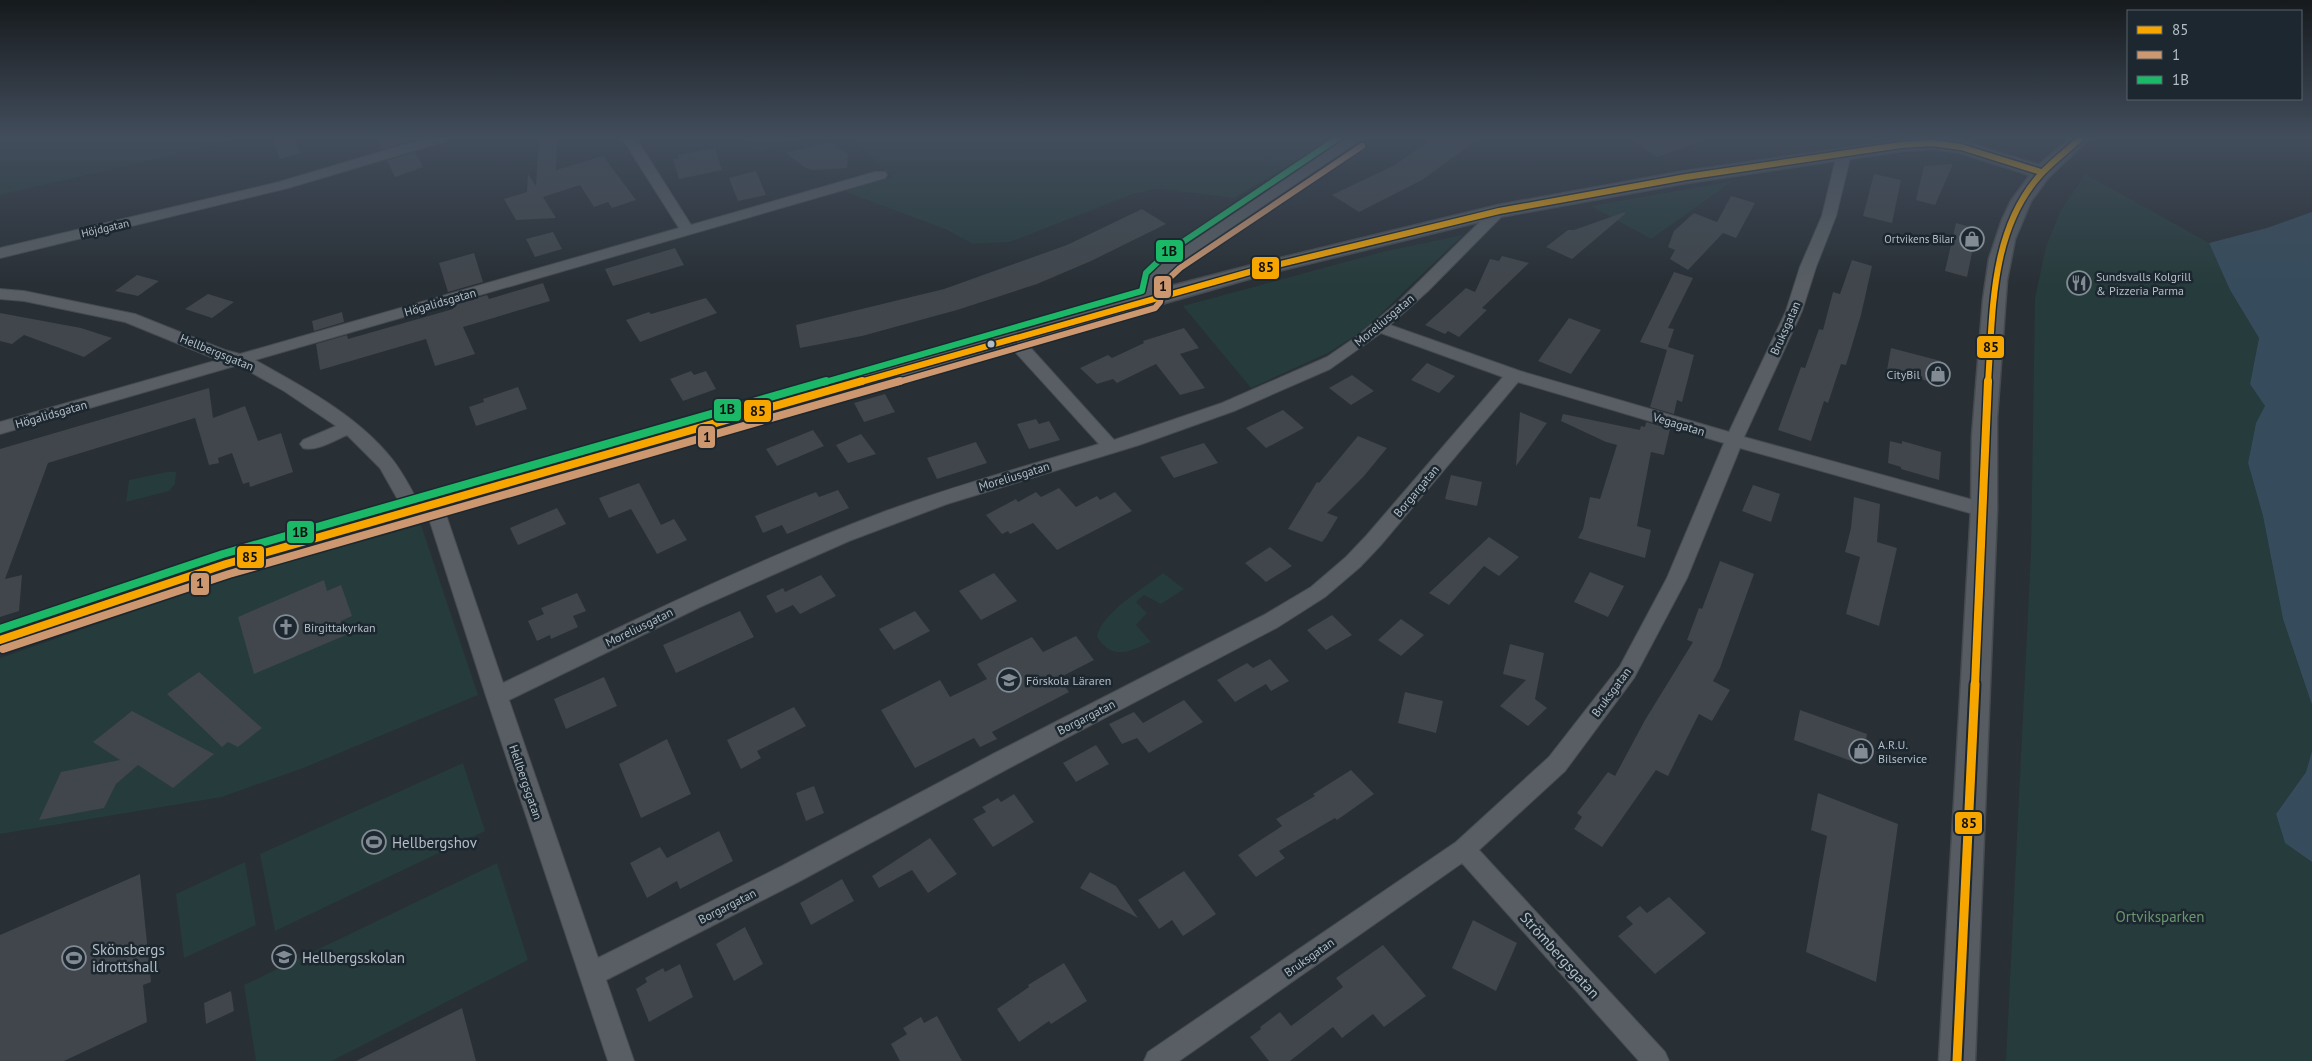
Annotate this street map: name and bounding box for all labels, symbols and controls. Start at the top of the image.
legend [2127,10,2302,100]
text: 85 [2172,20,2188,39]
text: 1 [2172,45,2180,64]
text: 1B [2172,70,2189,89]
street label: Höjdgatan [80,216,130,240]
shop icon: Ortvikens Bilar [1959,226,1985,252]
place label: Ortvikens Bilar [1884,232,1954,246]
line badge: 1B [1155,239,1184,263]
text: 1B [1161,242,1177,260]
line badge: 85 [1251,256,1280,280]
text: 85 [1258,258,1274,276]
place label: Sundsvalls Kolgrill & Pizzeria Parma [2096,269,2192,298]
restaurant icon: Sundsvalls Kolgrill & Pizzeria Parma [2066,270,2092,296]
line badge: 1 [1153,275,1172,299]
text: 1 [1159,277,1167,295]
street label: Högalidsgatan [402,285,478,319]
street label: Moreliusgatan [1351,291,1417,349]
street label: Bruksgatan [1766,299,1804,357]
street label: Hellbergsgatan [178,330,256,374]
line badge: 85 [1976,335,2005,359]
text: 85 [1983,338,1999,356]
unlabelled marker [986,339,996,349]
shop icon: CityBil [1925,361,1951,387]
place label: CityBil [1887,367,1920,382]
street label: Högalidsgatan [13,397,89,431]
line badge: 1B [713,398,742,422]
line badge: 85 [743,399,772,423]
text: 1B [719,400,735,418]
text: 85 [750,402,766,420]
street label: Vegagatan [1650,409,1707,439]
line badge: 1 [697,425,716,449]
text: 1 [703,428,711,446]
street label: Moreliusgatan [977,458,1051,494]
street label: Borgargatan [1390,462,1442,520]
line badge: 1B [286,520,315,544]
text: 1B [292,523,308,541]
line badge: 85 [236,545,265,569]
text: 85 [242,548,258,566]
line badge: 1 [190,572,210,596]
text: 1 [196,574,204,592]
street label: Moreliusgatan [603,604,675,650]
church icon: Birgittakyrkan [273,614,299,640]
place label: Birgittakyrkan [304,620,376,635]
street label: Bruksgatan [1588,664,1634,720]
school or university icon: Förskola Läraren [996,667,1022,693]
place label: Förskola Läraren [1026,673,1111,688]
street label: Borgargatan [1055,696,1117,738]
place label: A.R.U. Bilservice [1878,737,1927,766]
shop icon: A.R.U. Bilservice [1848,738,1874,764]
street label: Hellbergsgatan [506,743,546,821]
line badge: 85 [1954,811,1983,835]
text: 85 [1961,814,1977,832]
sports icon: Hellbergshov [361,829,387,855]
place label: Hellbergshov [392,833,478,852]
street label: Borgargatan [696,885,758,927]
park label: Ortviksparken [2115,907,2205,926]
street label: Strömbergsgatan [1516,908,1604,1002]
street label: Bruksgatan [1281,934,1337,980]
place label: Skönsbergs idrottshall [92,940,165,976]
school or university icon: Hellbergsskolan [271,944,297,970]
sports icon: Skönsbergs idrottshall [61,945,87,971]
place label: Hellbergsskolan [302,948,405,967]

